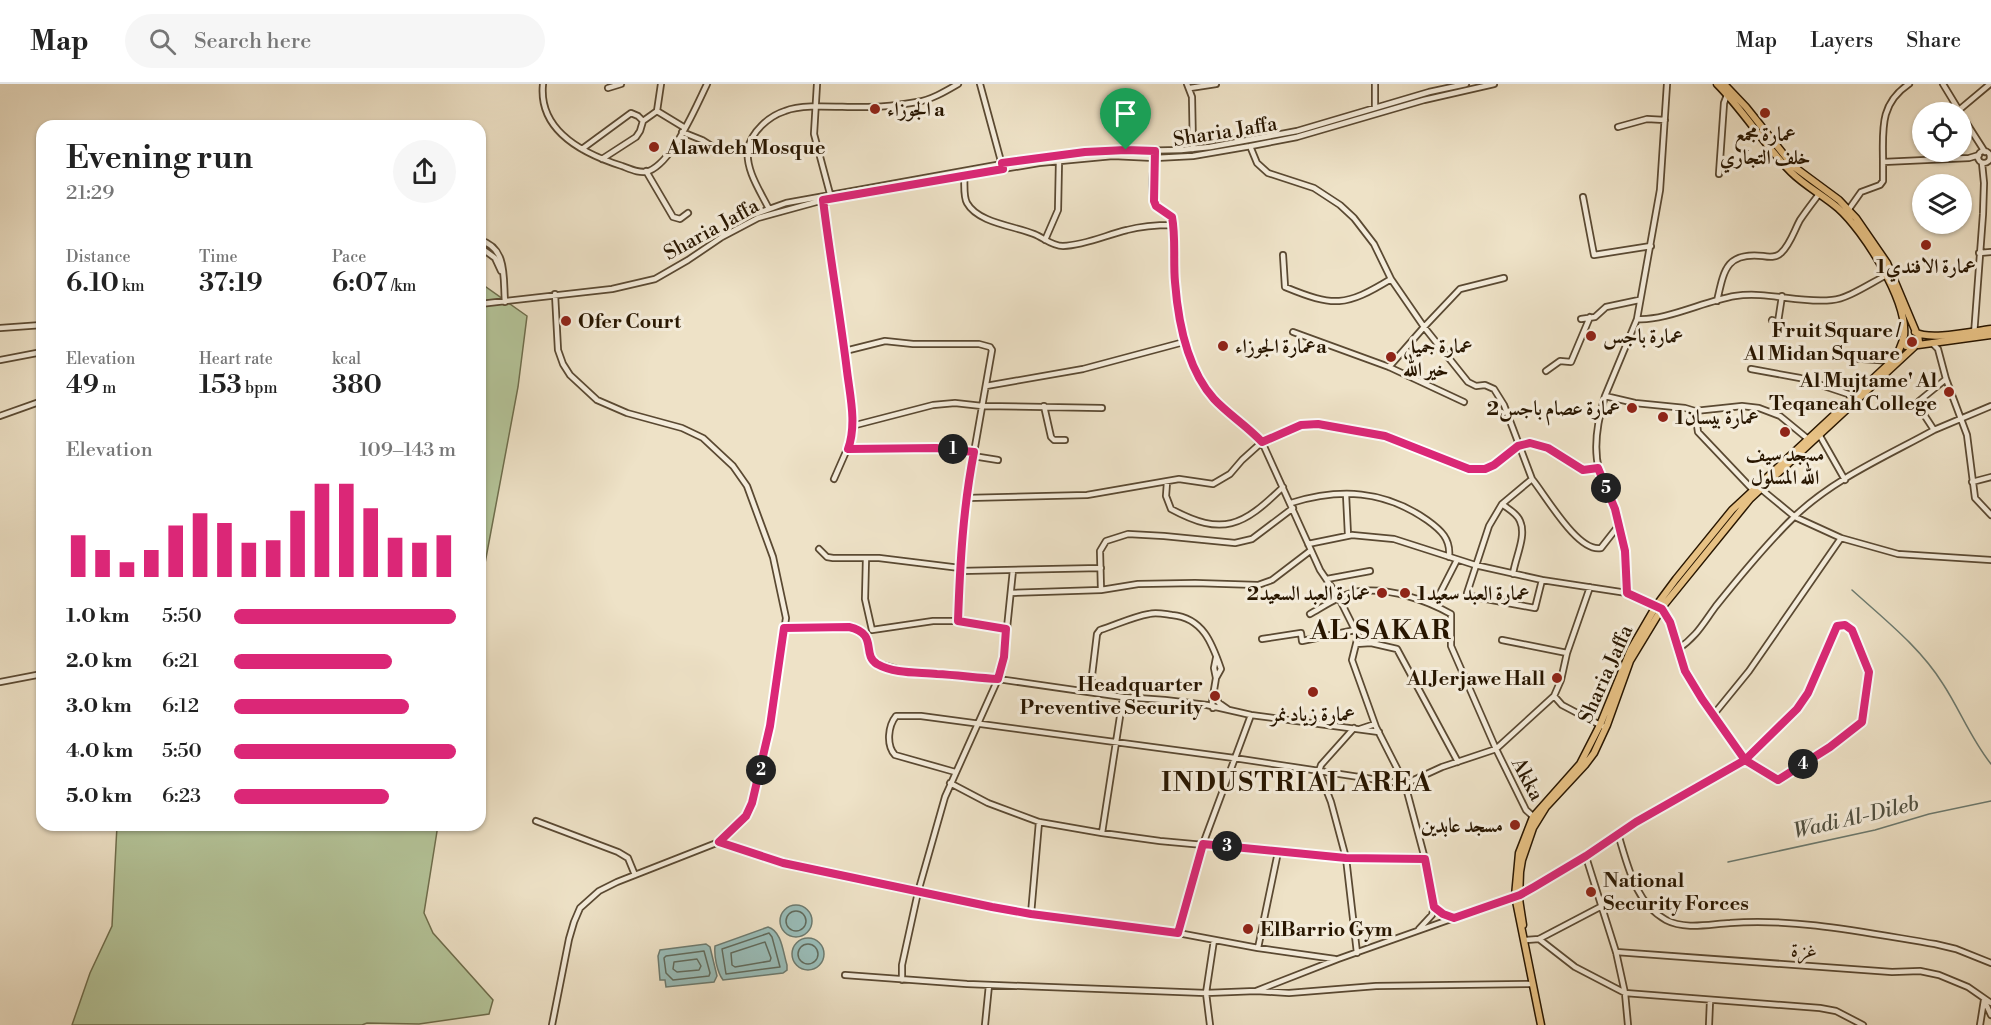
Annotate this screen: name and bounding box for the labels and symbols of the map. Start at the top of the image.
pin [1100,88,1151,150]
place label: الجوزاء a [887,98,945,123]
marker: الجوزاء a [868,102,882,116]
marker: عمارة مجمع خلف التجاري [1758,106,1772,120]
street label: Sharia Jaffa [1171,112,1280,153]
place label: عمارة مجمع خلف التجاري [1720,123,1810,174]
place label: Alawdeh Mosque [665,136,826,161]
marker: Alawdeh Mosque [647,140,661,154]
street label: Sharia Jaffa [660,193,764,267]
marker: عمارة الافندي1 [1919,238,1933,252]
place label: عمارة الافندي1 [1876,255,1976,283]
place label: Ofer Court [578,310,682,335]
marker: Ofer Court [559,314,573,328]
place label: Fruit Square / Al Midan Square [1743,319,1901,367]
place label: عمارة باجس [1603,325,1684,350]
marker: عمارة باجس [1584,329,1598,343]
place label: عمارة الجوزاءa [1235,335,1327,360]
place label: عمارة جميل خير الله [1403,335,1473,383]
marker: Fruit Square / Al Midan Square [1905,335,1919,349]
marker: عمارة الجوزاءa [1216,339,1230,353]
marker: عمارة جميل خير الله [1384,350,1398,364]
place label: Al Mujtame' Al Teqaneah College [1769,369,1937,417]
marker: Al Mujtame' Al Teqaneah College [1942,385,1956,399]
place label: عمارة عصام باجس2 [1486,397,1620,426]
marker: عمارة عصام باجس2 [1625,401,1639,415]
place label: عمارة بيسان1 [1675,406,1759,431]
marker: عمارة بيسان1 [1656,410,1670,424]
marker: مسجد سيف الله المسلول [1778,425,1792,439]
pin: 1 [938,434,968,464]
place label: مسجد سيف الله المسلول [1746,443,1824,491]
pin: 5 [1591,473,1621,503]
place label: عمارة العبد السعيد2 [1247,582,1370,607]
place label: عمارة العبد سعيد1 [1417,582,1530,607]
marker: عمارة العبد السعيد2 [1375,586,1389,600]
marker: عمارة العبد سعيد1 [1398,586,1412,600]
district label: AL SAKAR [1309,615,1452,647]
street label: Sharia Jaffa [1574,621,1640,728]
place label: Al Jerjawe Hall [1406,667,1545,692]
marker: Al Jerjawe Hall [1550,671,1564,685]
place label: Headquarter Preventive Security [1020,673,1204,721]
marker: عمارة زياد نمر [1306,685,1320,699]
marker: Headquarter Preventive Security [1208,689,1222,703]
place label: عمارة زياد نمر [1269,703,1355,728]
pin: 4 [1788,749,1818,779]
street label: Akka [1505,753,1549,806]
pin: 2 [746,755,776,785]
district label: INDUSTRIAL AREA [1161,767,1433,799]
water label: Wadi Al-Dileb [1791,791,1922,845]
place label: مسجد عابدين [1421,814,1503,839]
marker: مسجد عابدين [1508,818,1522,832]
pin: 3 [1212,831,1242,861]
place label: National Security Forces [1603,869,1749,917]
marker: National Security Forces [1584,885,1598,899]
place label: ElBarrio Gym [1260,918,1393,943]
marker: ElBarrio Gym [1241,922,1255,936]
street label: غزة [1790,938,1818,965]

